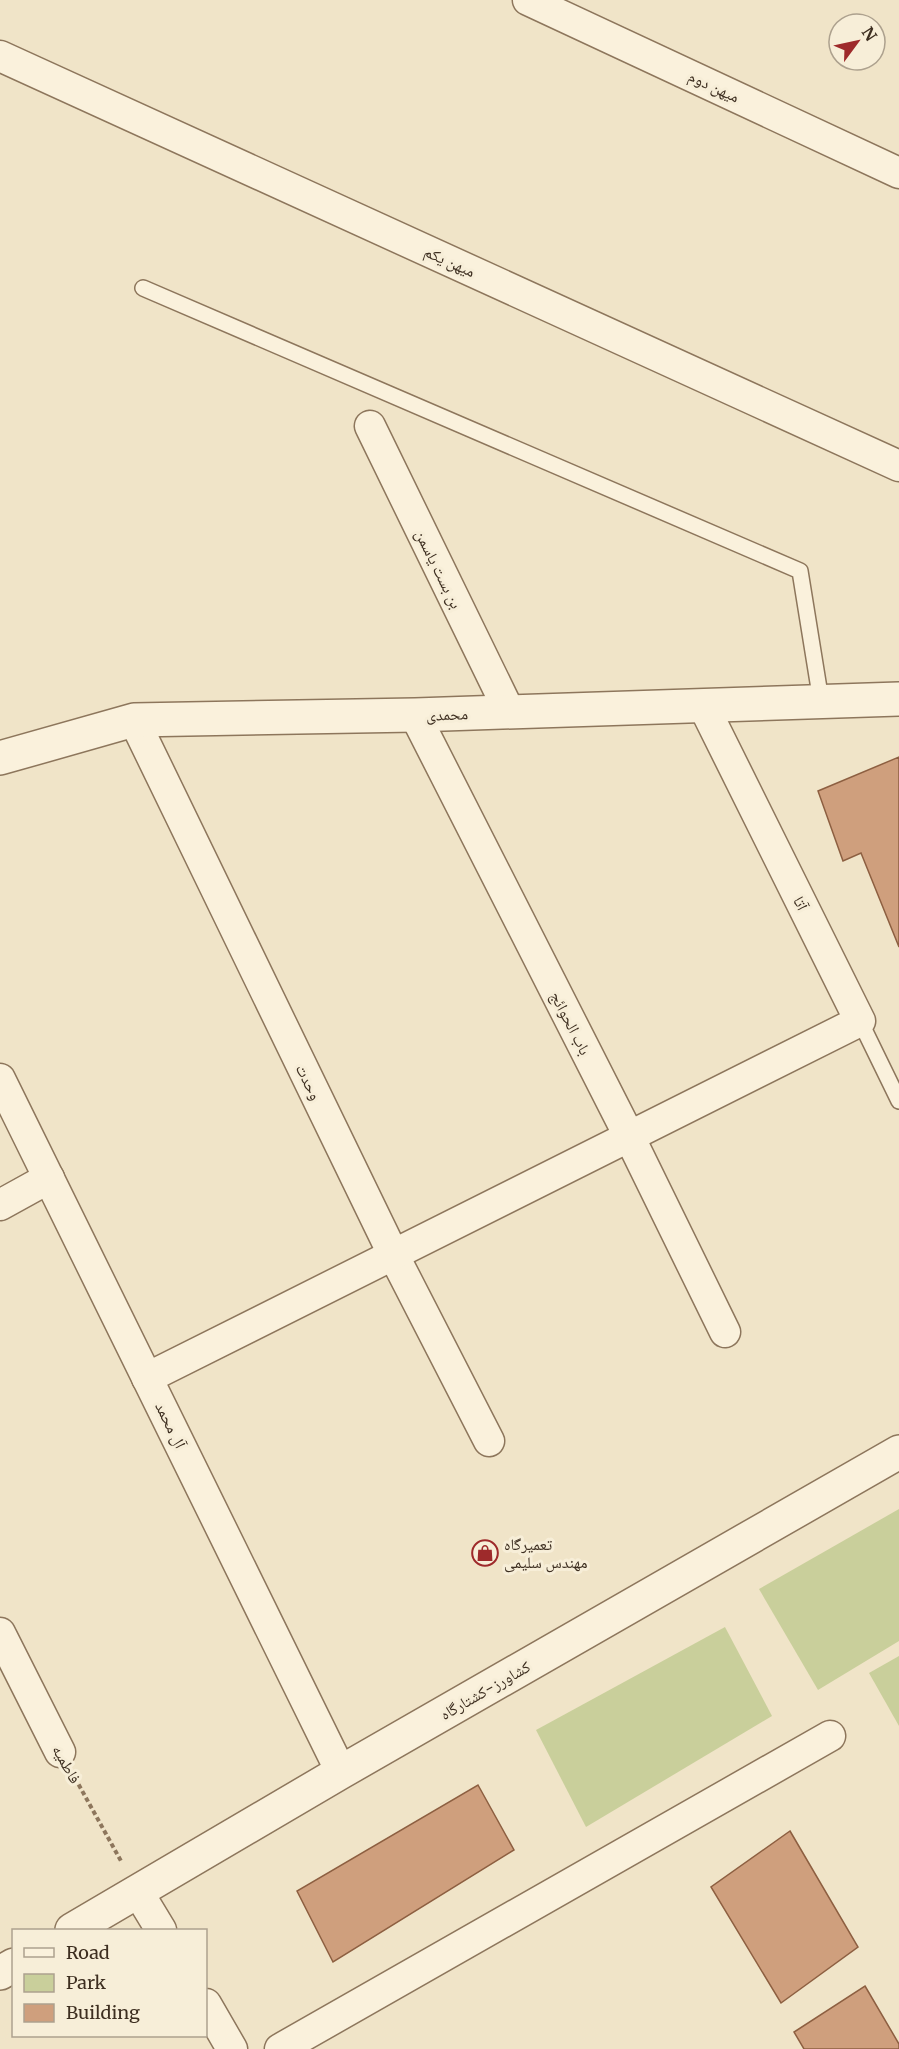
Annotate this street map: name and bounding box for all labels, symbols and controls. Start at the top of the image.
north arrow [827,12,887,72]
text: N [858,23,882,45]
street label: میهن دوم [685,65,743,107]
street label: میهن یکم [421,241,479,282]
street label: بن بست یاسمن [410,526,467,612]
street label: محمدی [426,703,468,726]
street label: آتا [789,893,813,914]
street label: باب الحوائج [546,988,596,1059]
street label: وحدت [292,1061,326,1103]
street label: آل محمد [150,1398,191,1453]
place label: تعمیرگاه مهندس سلیمی [504,1534,587,1573]
shop icon: تعمیرگاه مهندس سلیمی [470,1538,500,1568]
street label: کشاورز-کشتارگاه [436,1656,534,1724]
street label: فاطمیه [48,1741,86,1787]
legend [12,1929,207,2037]
text: Road [66,1941,110,1964]
text: Park [66,1971,107,1994]
text: Building [66,2001,140,2024]

